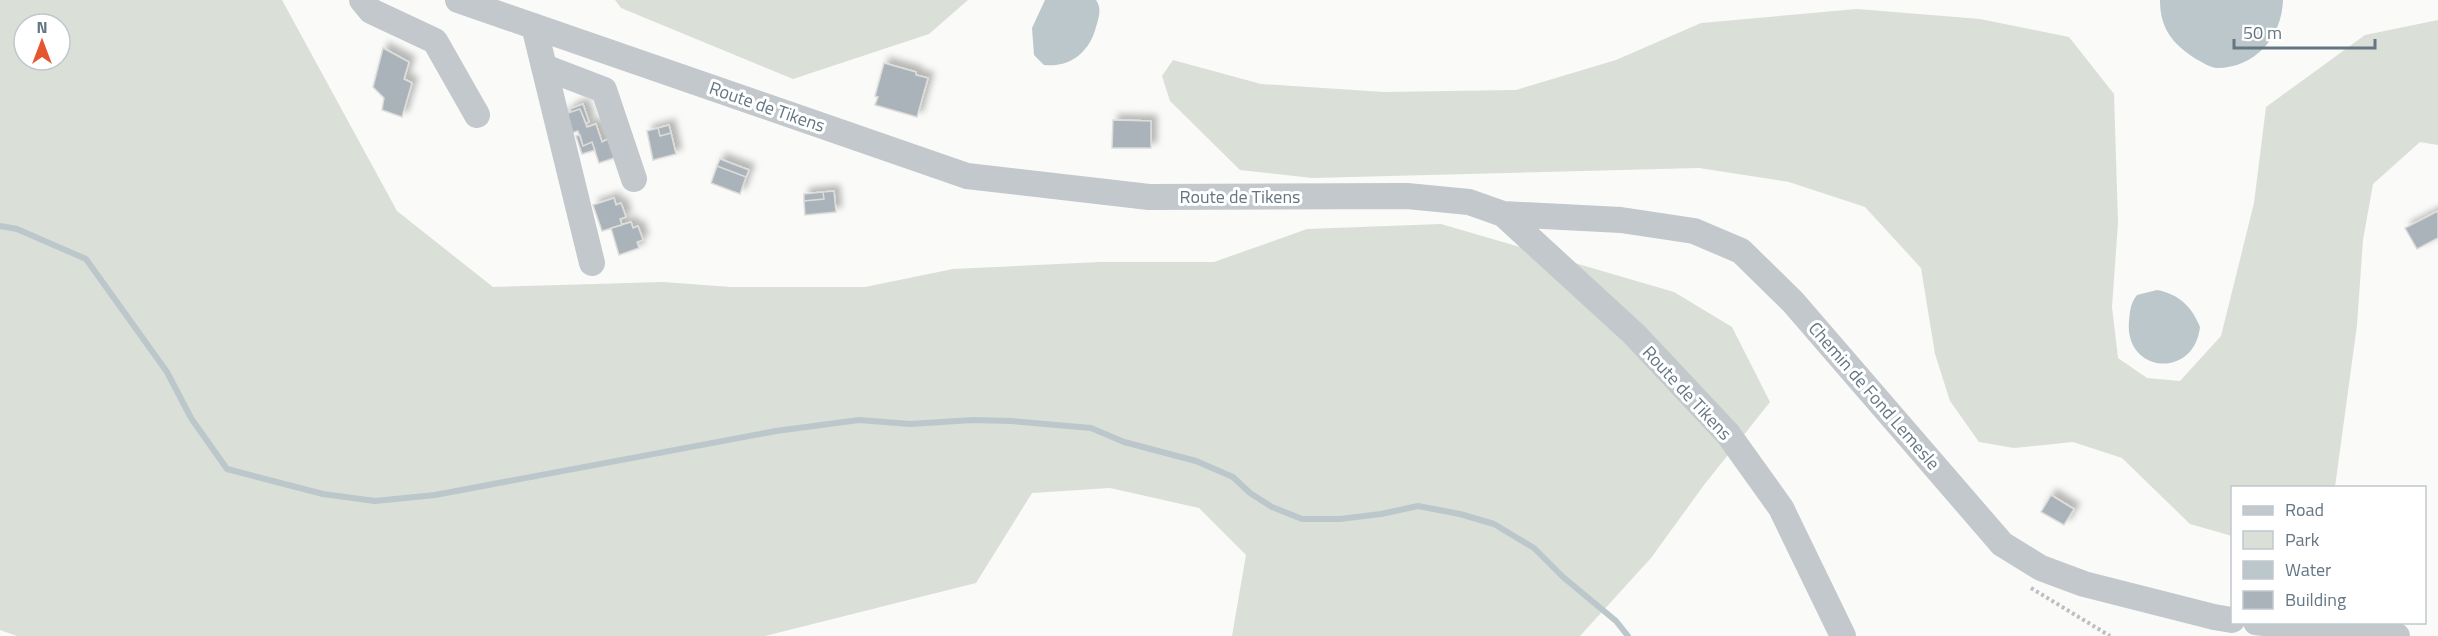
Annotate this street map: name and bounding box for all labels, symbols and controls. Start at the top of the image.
north arrow [12,12,72,72]
scale bar [2234,12,2375,50]
text: N [36,15,48,39]
text: 50 m [2243,19,2282,46]
street label: Route de Tikens [706,74,829,139]
street label: Route de Tikens [1180,183,1300,210]
street label: Chemin de Fond Lemesle [1802,316,1947,476]
street label: Route de Tikens [1636,339,1738,446]
legend [2231,486,2426,624]
text: Road [2285,496,2324,523]
text: Park [2285,526,2320,553]
text: Water [2285,556,2331,583]
text: Building [2285,586,2346,613]

